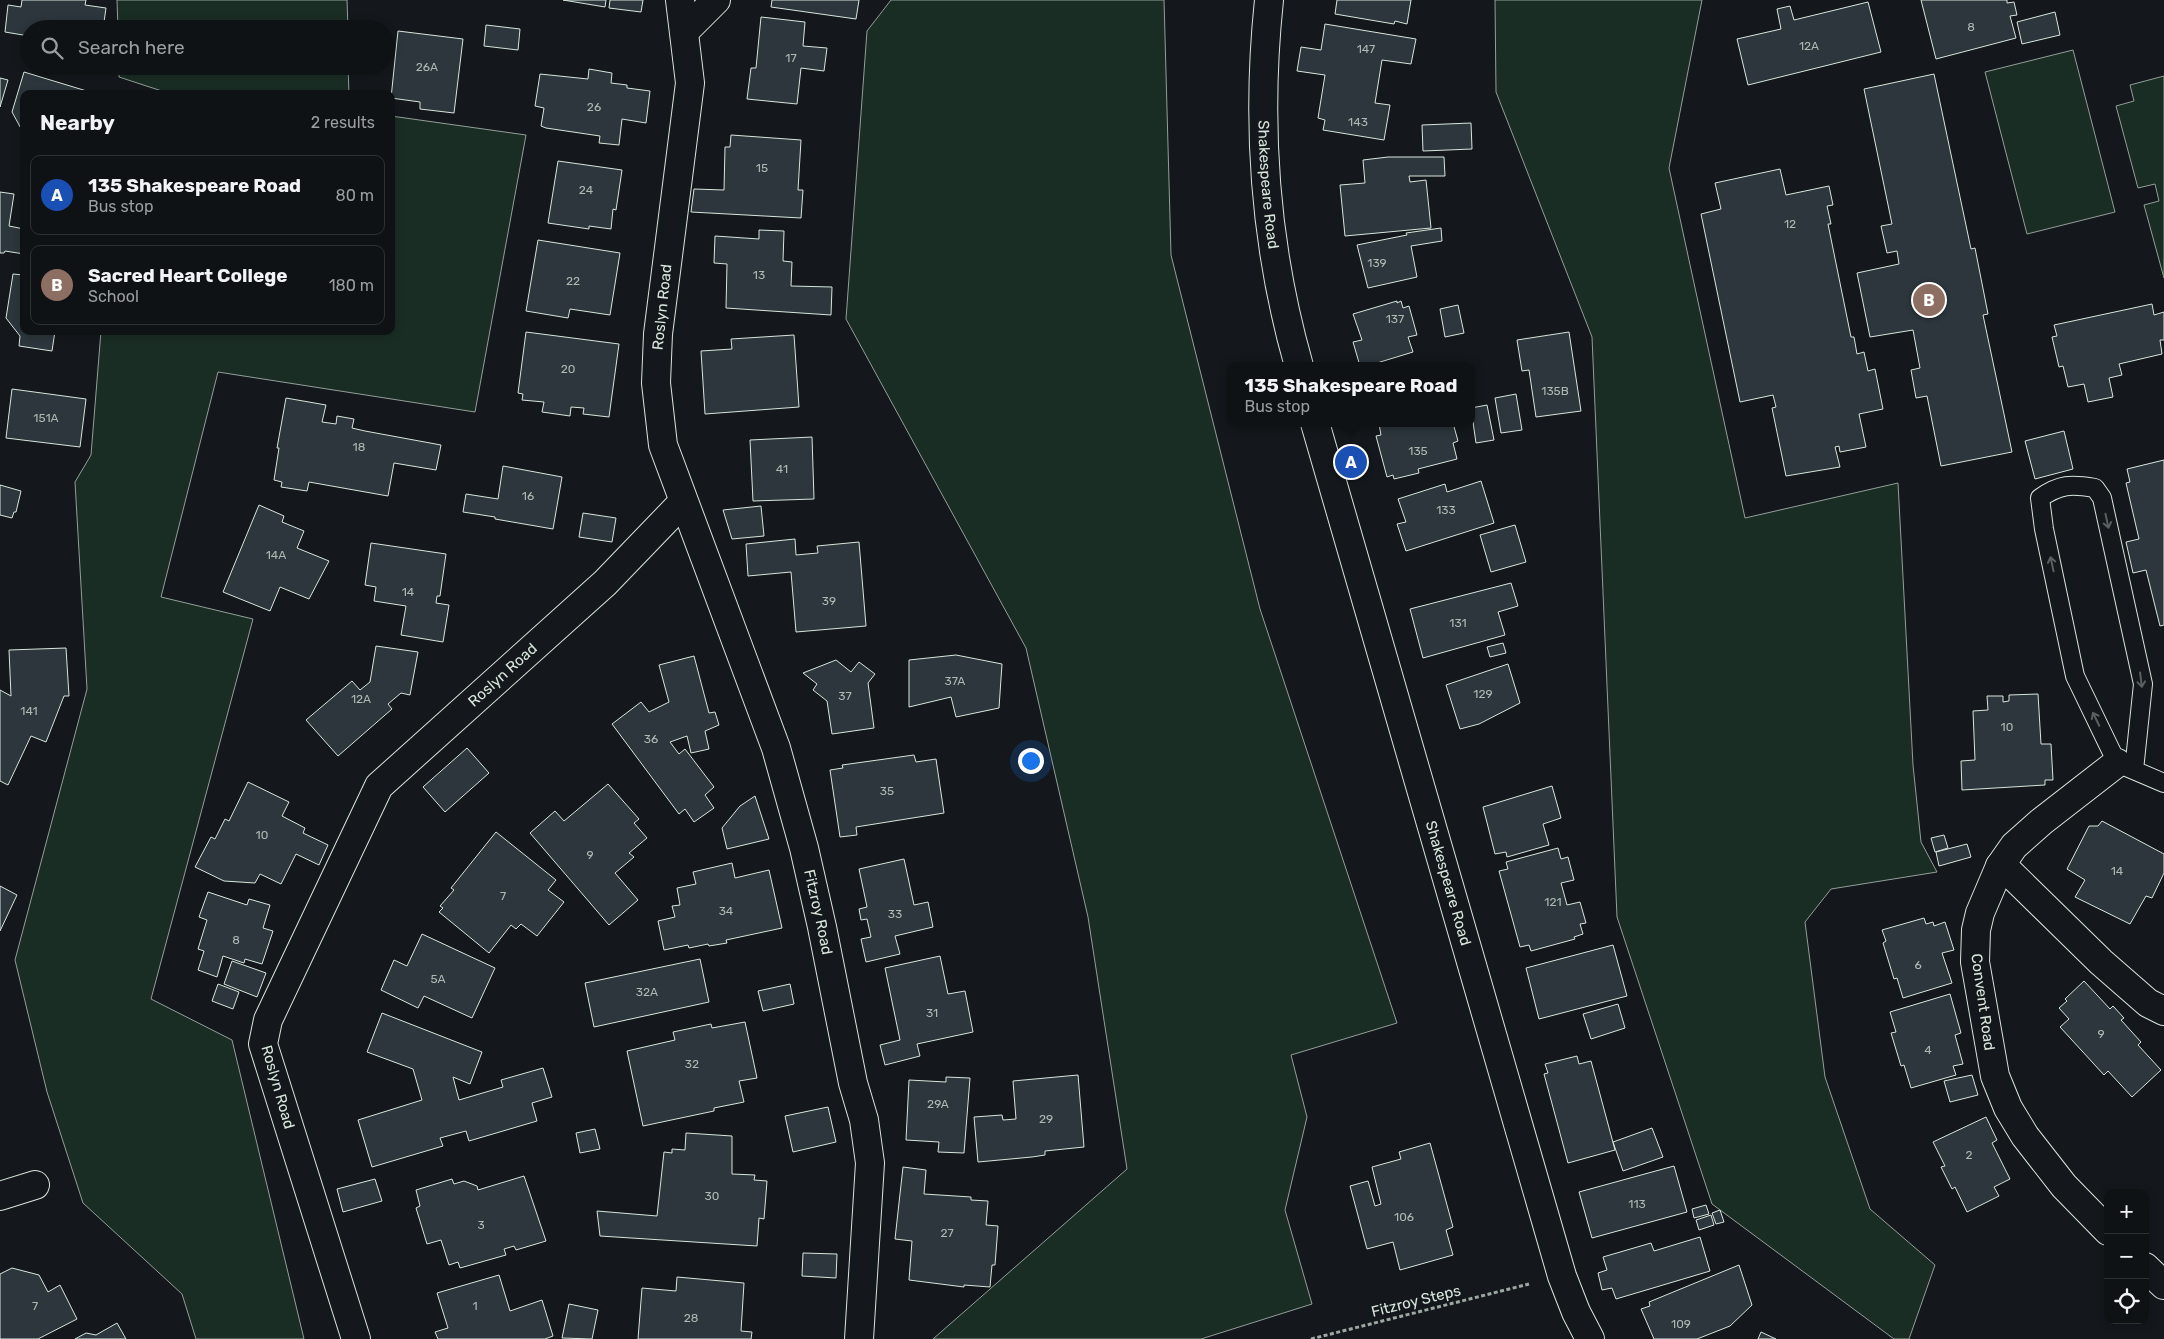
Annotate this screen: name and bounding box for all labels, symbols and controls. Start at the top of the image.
search box [20,20,395,75]
house number: 8 [1967,20,1975,34]
icon: search [38,34,66,62]
text: Search here [78,36,185,59]
house number: 12A [1799,39,1819,53]
house number: 147 [1357,42,1375,56]
house number: 17 [785,51,797,65]
house number: 26A [416,60,438,74]
house number: 26 [587,100,601,114]
text: Nearby [40,110,115,135]
text: 2 results [311,113,375,132]
house number: 143 [1348,115,1368,129]
street label: Shakespeare Road [1254,120,1283,250]
house number: 15 [756,161,768,175]
text: 135 Shakespeare Road [88,174,301,197]
house number: 24 [579,183,594,197]
text: A [51,186,63,205]
text: 80 m [336,186,374,205]
text: Bus stop [88,197,154,216]
house number: 12 [1784,217,1796,231]
house number: 139 [1367,256,1387,270]
street label: Roslyn Road [649,263,675,351]
text: Sacred Heart College [88,264,288,287]
house number: 13 [753,268,765,282]
house number: 22 [566,274,580,288]
text: B [51,276,63,295]
text: 180 m [329,276,374,295]
pin: B [1913,281,1945,319]
text: School [88,287,139,306]
house number: 137 [1386,312,1404,326]
house number: 20 [561,362,575,376]
popup [1227,362,1475,427]
text: 135 Shakespeare Road [1244,374,1458,397]
house number: 135B [1541,384,1569,398]
text: Bus stop [1244,397,1310,416]
house number: 151A [33,411,59,425]
house number: 18 [353,440,365,454]
pin: A [1335,443,1367,481]
house number: 135 [1408,444,1428,458]
house number: 41 [776,462,788,476]
house number: 16 [522,489,534,503]
house number: 133 [1436,503,1456,517]
one-way arrow [2103,513,2112,529]
house number: 14A [266,548,286,562]
one-way arrow [2046,557,2056,573]
house number: 14 [402,585,415,599]
house number: 39 [822,594,836,608]
house number: 131 [1449,616,1467,630]
street label: Roslyn Road [465,639,541,710]
one-way arrow [2136,672,2146,688]
house number: 37A [945,674,965,688]
house number: 129 [1473,687,1493,701]
house number: 37 [838,689,852,703]
house number: 12A [351,692,371,706]
house number: 141 [20,704,38,718]
one-way arrow [2091,712,2101,727]
house number: 10 [2001,720,2013,734]
house number: 36 [644,732,658,746]
your location [1018,748,1044,774]
house number: 35 [880,784,894,798]
street label: Shakespeare Road [1422,819,1475,948]
house number: 10 [256,828,268,842]
house number: 9 [586,848,594,862]
house number: 14 [2111,864,2124,878]
street label: Fitzroy Road [800,868,836,956]
house number: 7 [500,889,506,903]
house number: 121 [1544,895,1562,909]
house number: 34 [719,904,734,918]
house number: 33 [888,907,902,921]
house number: 8 [232,933,240,947]
street label: Convent Road [1967,952,1999,1052]
house number: 6 [1914,958,1922,972]
house number: 5A [430,972,446,986]
house number: 32A [636,985,658,999]
house number: 31 [926,1006,938,1020]
house number: 9 [2097,1027,2105,1041]
street label: Roslyn Road [257,1043,299,1131]
house number: 4 [1924,1043,1932,1057]
house number: 32 [685,1057,699,1071]
house number: 29A [927,1097,949,1111]
house number: 29 [1039,1112,1053,1126]
house number: 2 [1965,1148,1973,1162]
house number: 30 [705,1189,719,1203]
map controls [2104,1189,2149,1324]
button: + [2104,1189,2149,1234]
house number: 113 [1628,1197,1646,1211]
house number: 106 [1394,1210,1414,1224]
house number: 3 [477,1218,485,1232]
house number: 27 [940,1226,954,1240]
button: − [2104,1234,2149,1279]
button: locate [2104,1279,2149,1324]
street label: Fitzroy Steps [1369,1281,1463,1321]
house number: 7 [32,1299,38,1313]
house number: 1 [472,1299,478,1313]
house number: 28 [684,1311,698,1325]
house number: 109 [1671,1317,1691,1331]

